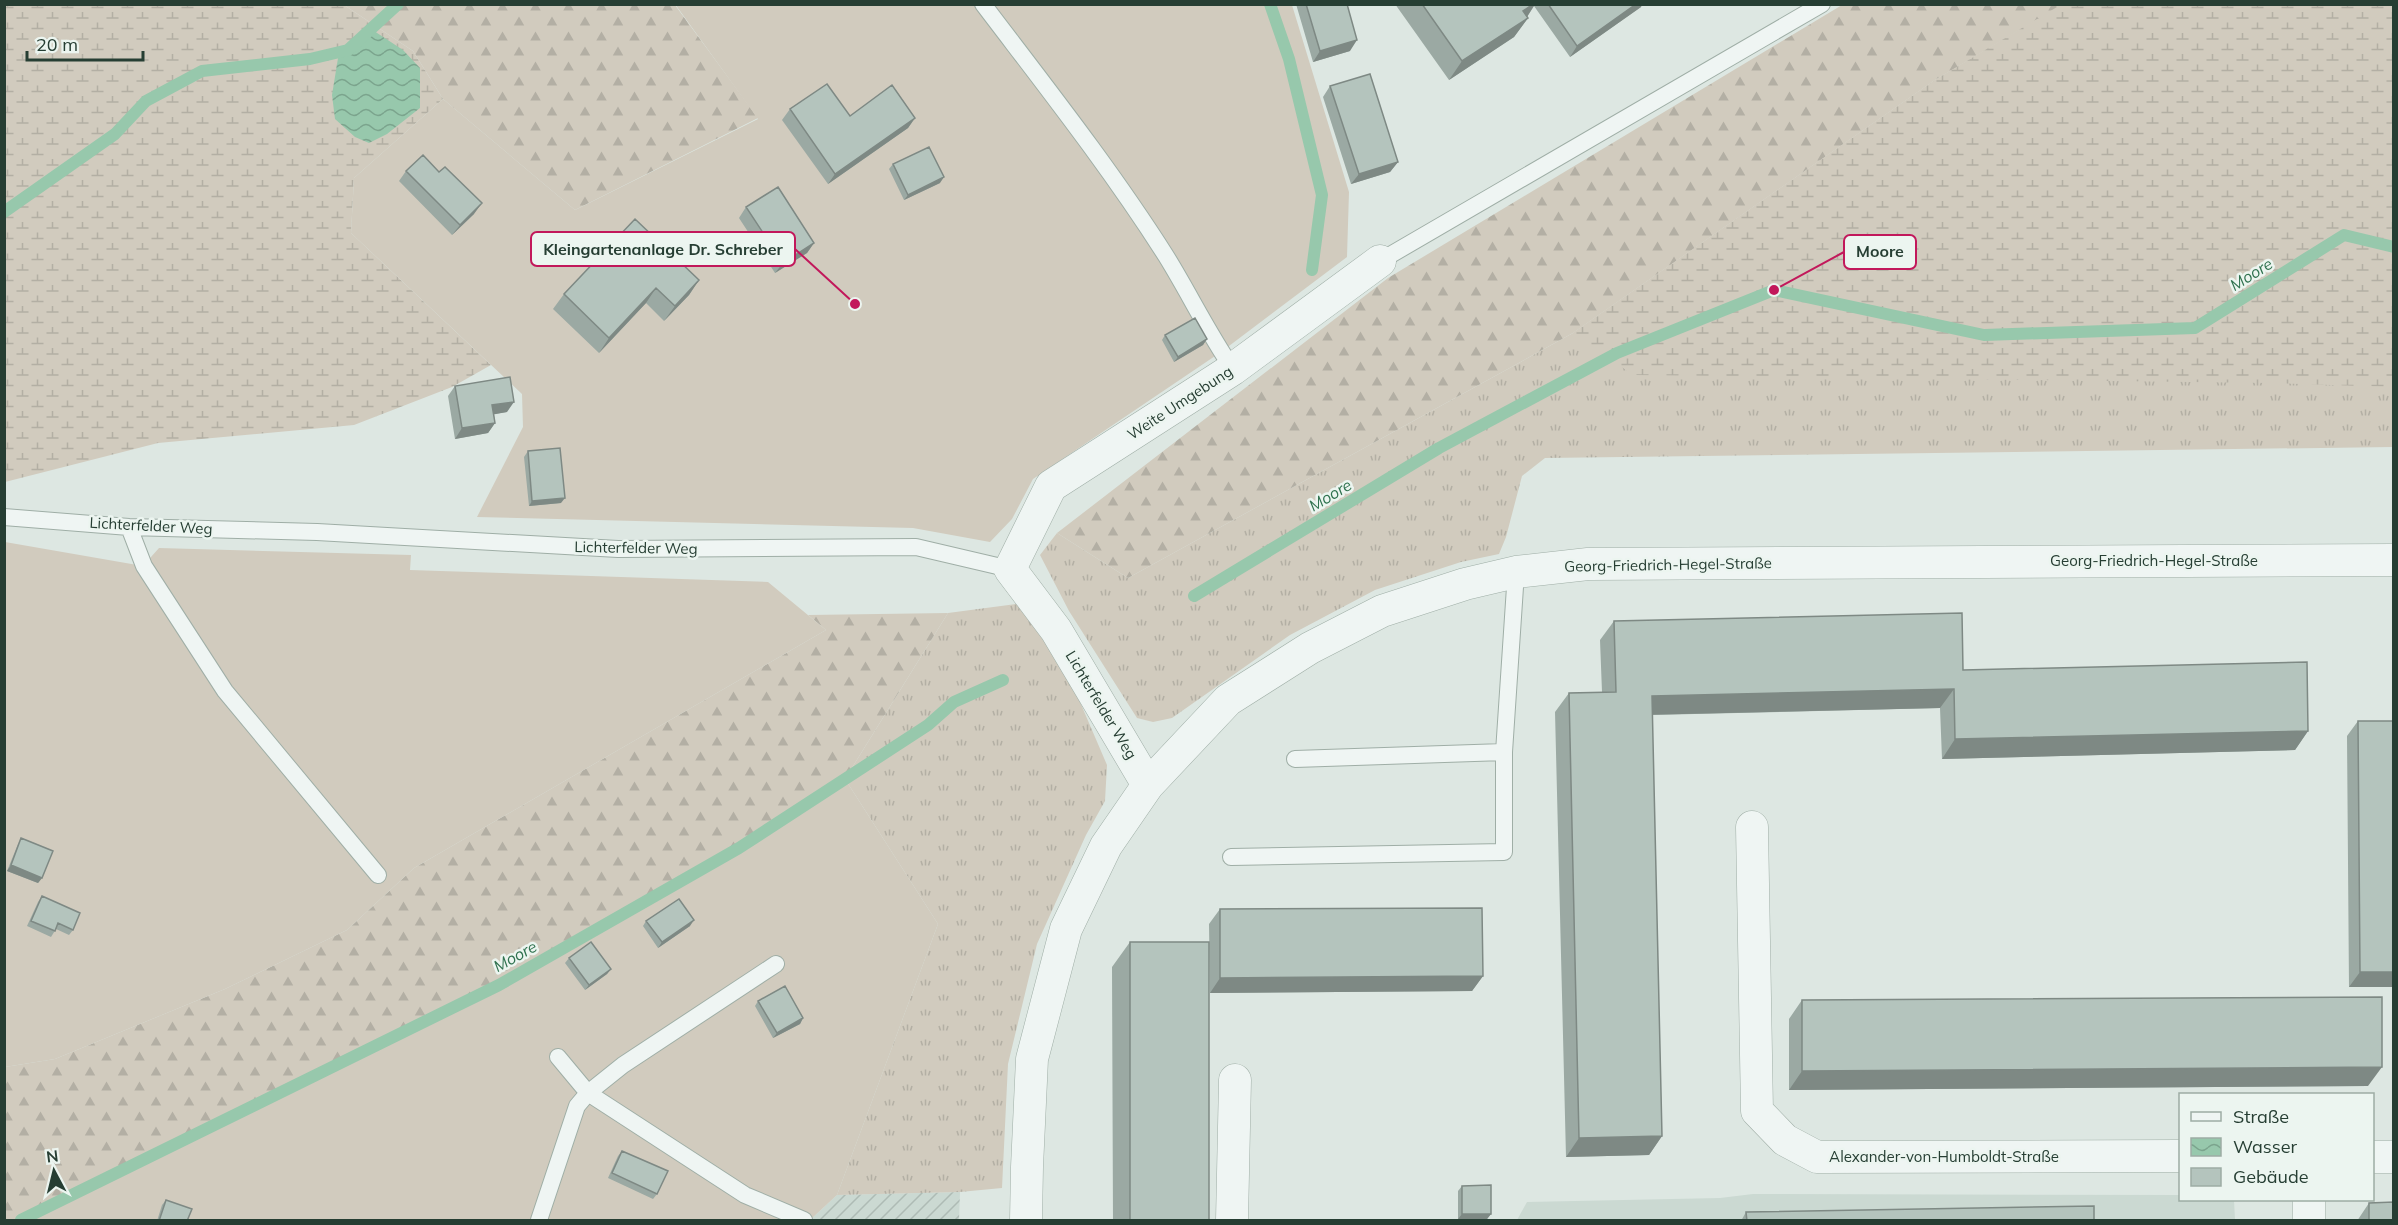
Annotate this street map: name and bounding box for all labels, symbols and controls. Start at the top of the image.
scale bar [27,24,142,62]
text: 20 m [36,33,78,56]
callout: Kleingartenanlage Dr. Schreber [531,232,795,266]
callout: Moore [1844,235,1916,269]
text: Kleingartenanlage Dr. Schreber [543,239,784,259]
text: Moore [1856,241,1904,261]
water label: Moore [2226,253,2276,295]
street label: Weite Umgebung [1124,361,1236,444]
water label: Moore [1305,474,1355,516]
street label: Lichterfelder Weg [89,513,213,538]
street label: Lichterfelder Weg [574,537,698,558]
street label: Georg-Friedrich-Hegel-Straße [2050,551,2258,570]
street label: Georg-Friedrich-Hegel-Straße [1564,553,1772,576]
street label: Lichterfelder Weg [1062,647,1141,762]
water label: Moore [490,936,540,976]
legend [2179,1093,2374,1201]
text: Straße [2233,1105,2289,1128]
text: Wasser [2233,1135,2297,1158]
north arrow [24,1141,84,1201]
text: N [45,1145,59,1167]
street label: Alexander-von-Humboldt-Straße [1829,1147,2059,1166]
text: Gebäude [2233,1165,2309,1188]

